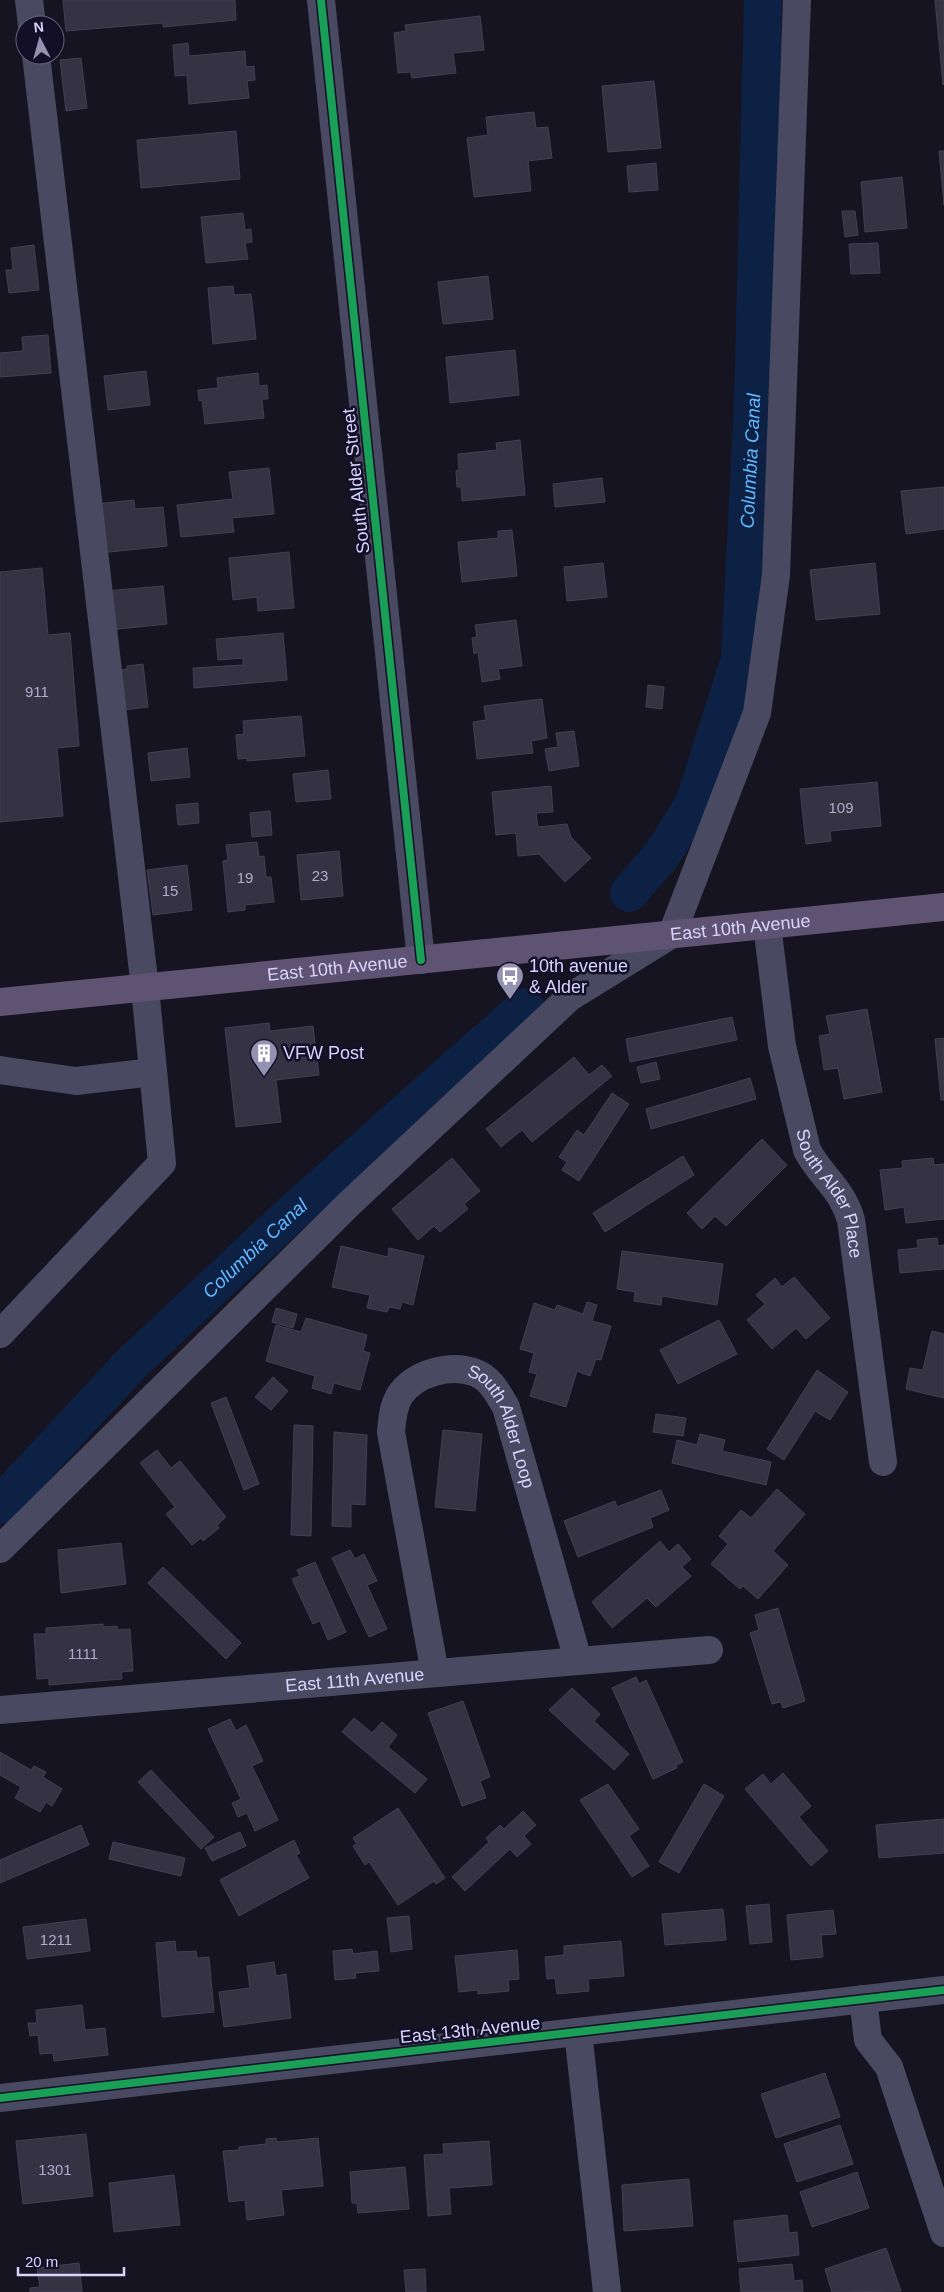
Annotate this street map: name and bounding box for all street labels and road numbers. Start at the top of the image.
street label: South Alder Street [338,407,374,555]
street label: East 10th Avenue [669,911,811,945]
street label: East 10th Avenue [266,951,408,985]
street label: South Alder Place [792,1127,866,1259]
street label: South Alder Loop [465,1361,539,1491]
street label: East 11th Avenue [284,1664,425,1696]
street label: East 13th Avenue [399,2013,541,2047]

